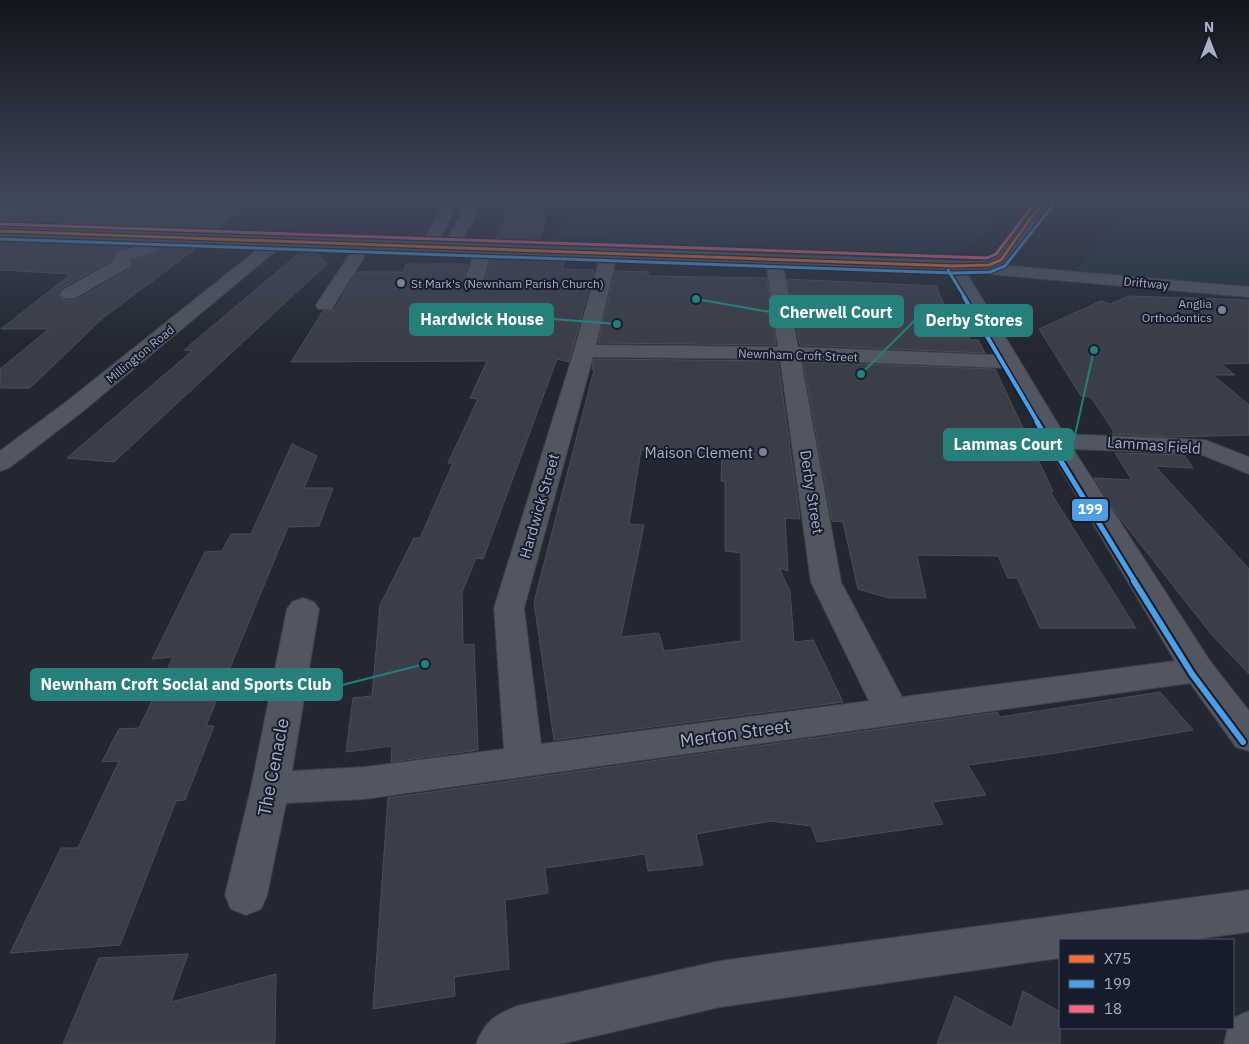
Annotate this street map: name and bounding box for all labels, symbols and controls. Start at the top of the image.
north arrow [1184,15,1234,65]
text: N [1204,18,1214,36]
street label: Driftway [1123,274,1169,292]
place label: St Mark's (Newnham Parish Church) [411,276,604,291]
marker: St Mark's (Newnham Parish Church) [395,277,407,289]
callout: Cherwell Court [770,296,903,327]
place label: Anglia Orthodontics [1142,296,1213,325]
text: Cherwell Court [780,302,892,322]
callout: Hardwick House [410,304,553,335]
marker: Anglia Orthodontics [1216,304,1228,316]
callout: Derby Stores [915,305,1032,336]
text: Hardwick House [420,309,544,329]
text: Derby Stores [926,310,1022,330]
street label: Millington Road [103,322,177,386]
street label: Newnham Croft Street [738,345,858,365]
callout: Lammas Court [944,429,1073,460]
street label: Lammas Field [1107,432,1201,458]
text: Lammas Court [954,434,1062,454]
place label: Maison Clement [645,443,753,462]
marker: Maison Clement [757,446,769,458]
street label: Derby Street [796,449,828,535]
street label: Hardwick Street [515,451,563,561]
line badge: 199 [1071,498,1109,522]
text: 199 [1077,500,1103,518]
callout: Newnham Croft Social and Sports Club [31,669,342,700]
text: Newnham Croft Social and Sports Club [40,674,332,694]
street label: Merton Street [678,714,792,752]
street label: The Cenacle [252,716,294,818]
legend [1059,939,1234,1029]
text: X75 [1104,949,1131,968]
text: 199 [1104,974,1131,993]
text: 18 [1104,999,1122,1018]

